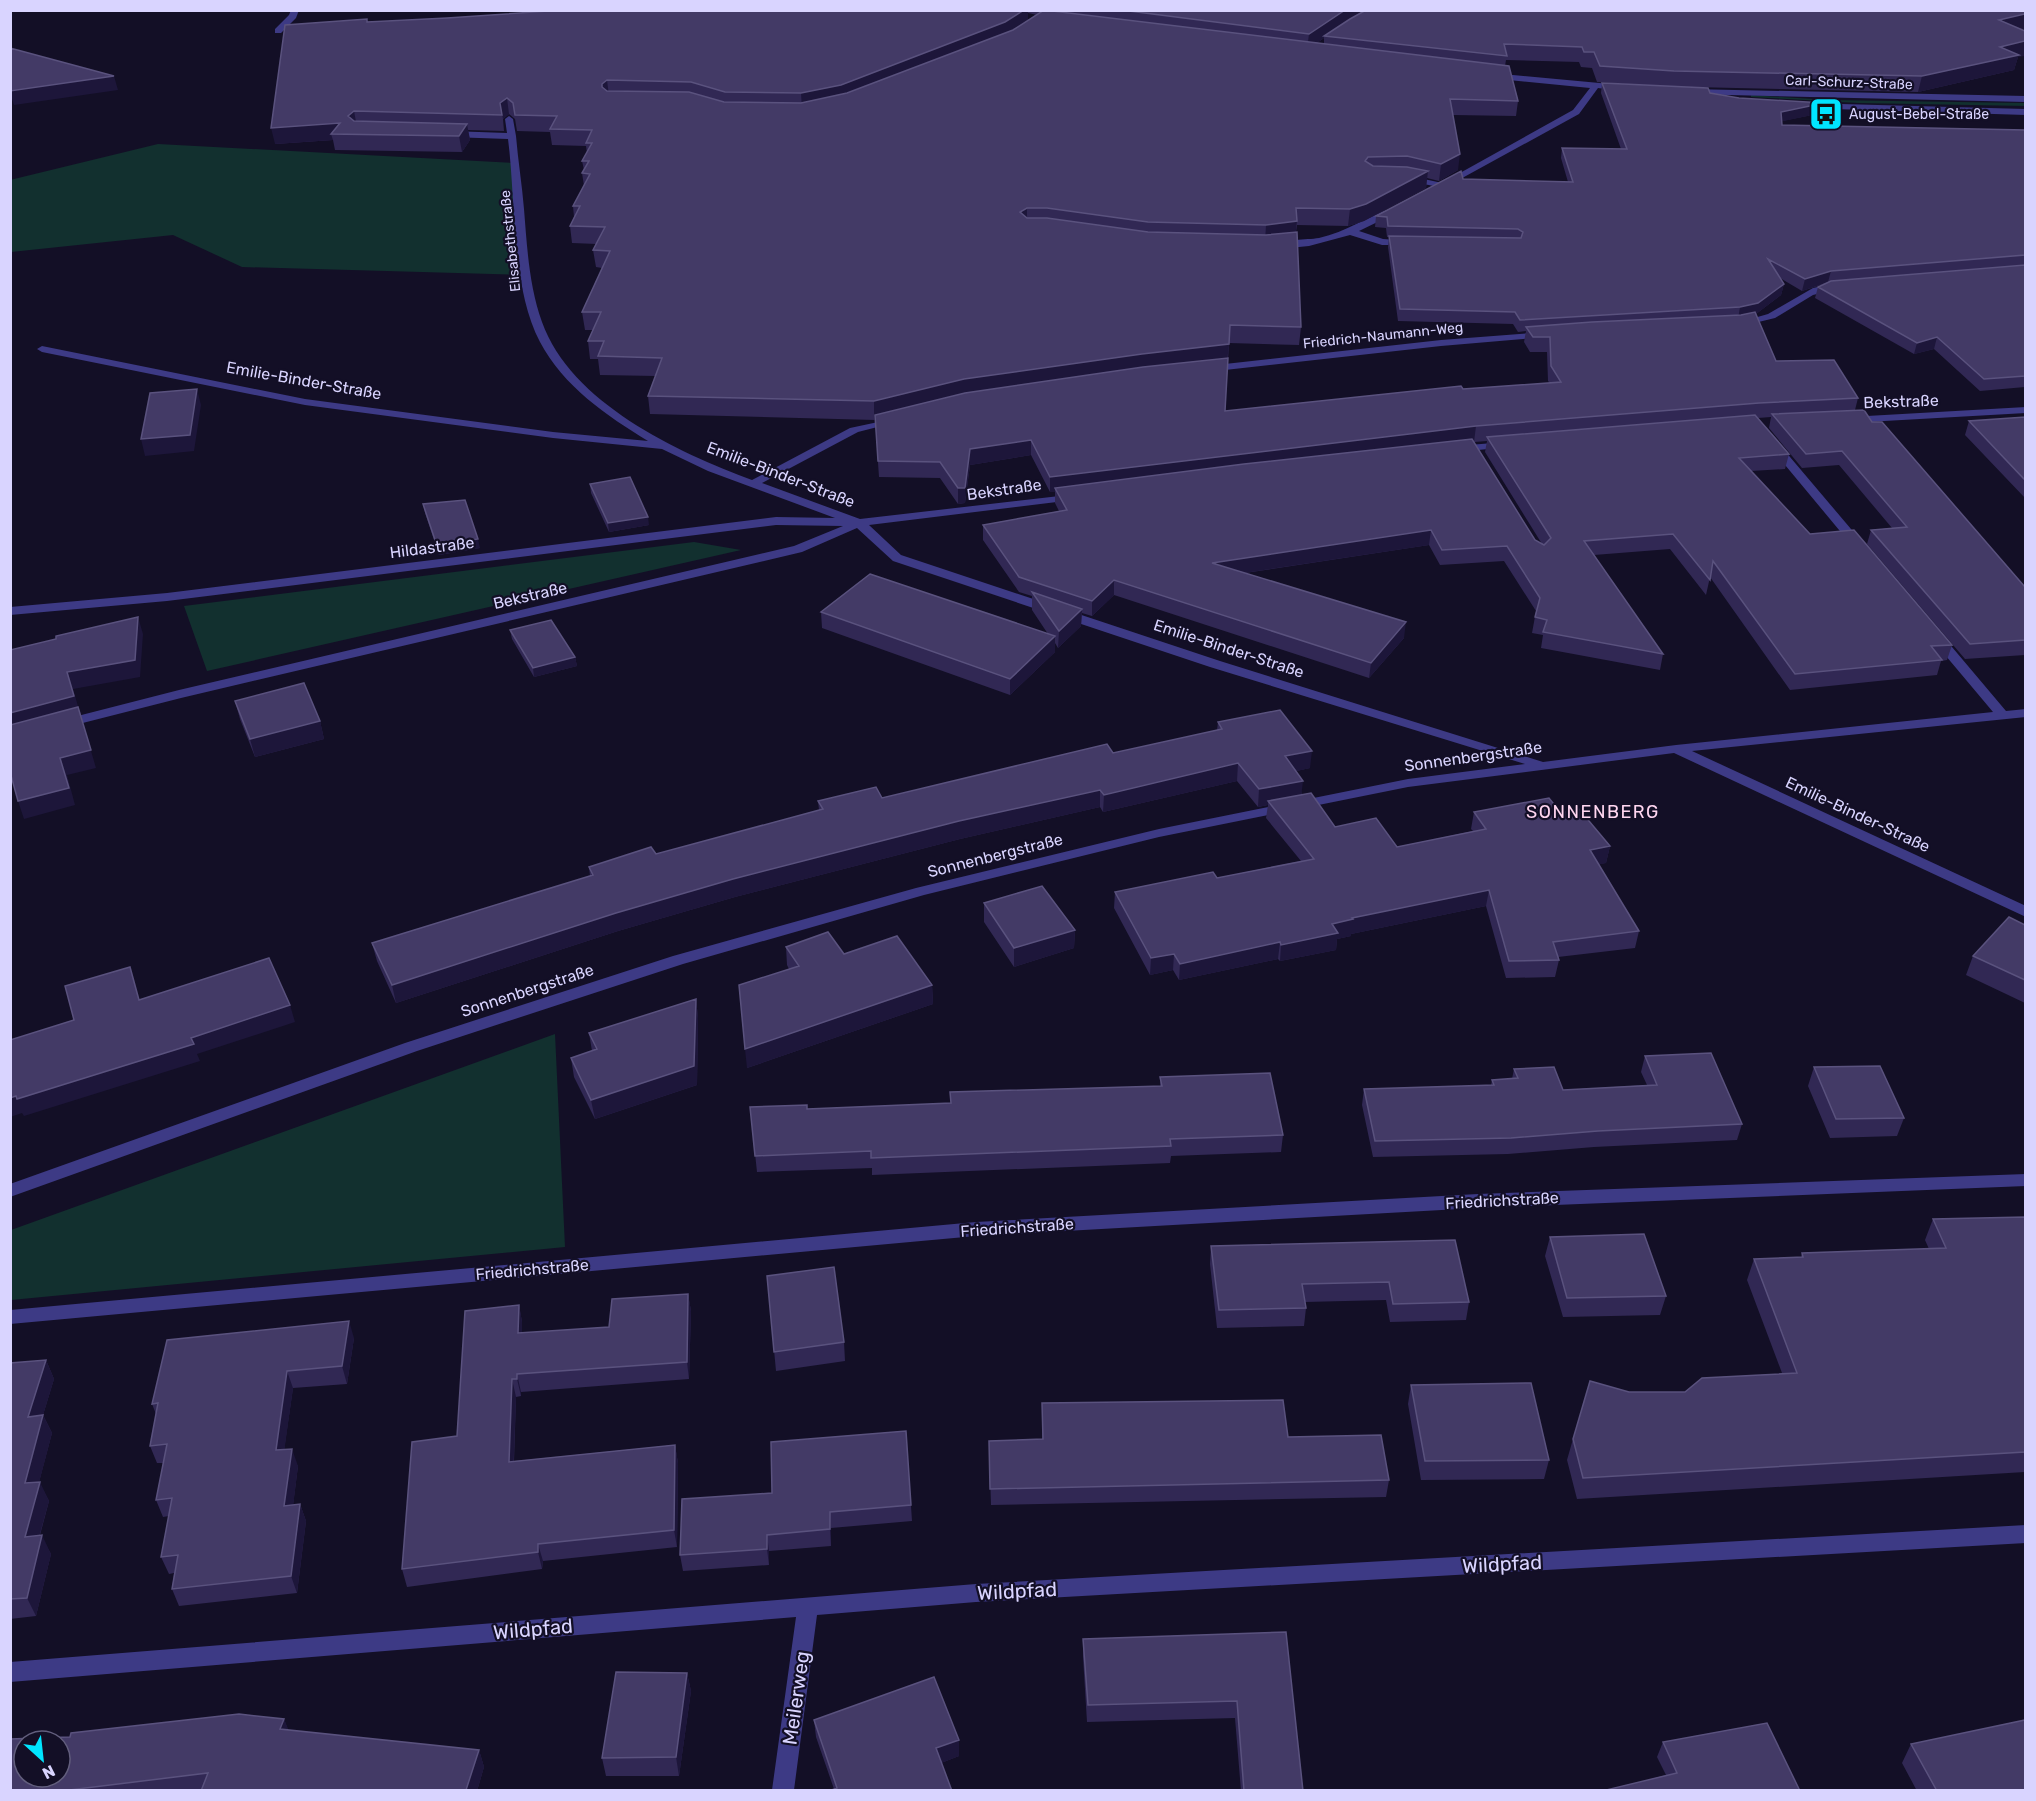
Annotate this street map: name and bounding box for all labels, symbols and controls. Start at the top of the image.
street label: Carl-Schurz-Straße [1785,72,1913,93]
bus stop icon: August-Bebel-Straße [1808,96,1844,132]
place label: August-Bebel-Straße [1849,106,1989,123]
street label: Elisabethstraße [497,189,524,293]
street label: Friedrich-Naumann-Weg [1302,319,1464,352]
street label: Emilie-Binder-Straße [225,357,383,403]
street label: Bekstraße [1863,391,1939,412]
street label: Emilie-Binder-Straße [704,437,858,512]
street label: Bekstraße [965,475,1043,504]
street label: Hildastraße [389,533,475,562]
street label: Bekstraße [491,578,569,613]
street label: Emilie-Binder-Straße [1151,615,1307,682]
street label: Sonnenbergstraße [1403,737,1543,776]
street label: Emilie-Binder-Straße [1783,773,1933,856]
district label: SONNENBERG [1526,801,1660,823]
street label: Sonnenbergstraße [926,829,1065,881]
street label: Sonnenbergstraße [458,960,596,1021]
street label: Friedrichstraße [1445,1188,1559,1213]
street label: Friedrichstraße [960,1214,1074,1241]
street label: Friedrichstraße [475,1255,590,1284]
street label: Wildpfad [1461,1550,1543,1578]
street label: Wildpfad [976,1577,1058,1605]
street label: Wildpfad [492,1614,574,1644]
street label: Meilerweg [778,1650,814,1746]
north arrow [12,1729,72,1789]
text: N [39,1761,58,1783]

